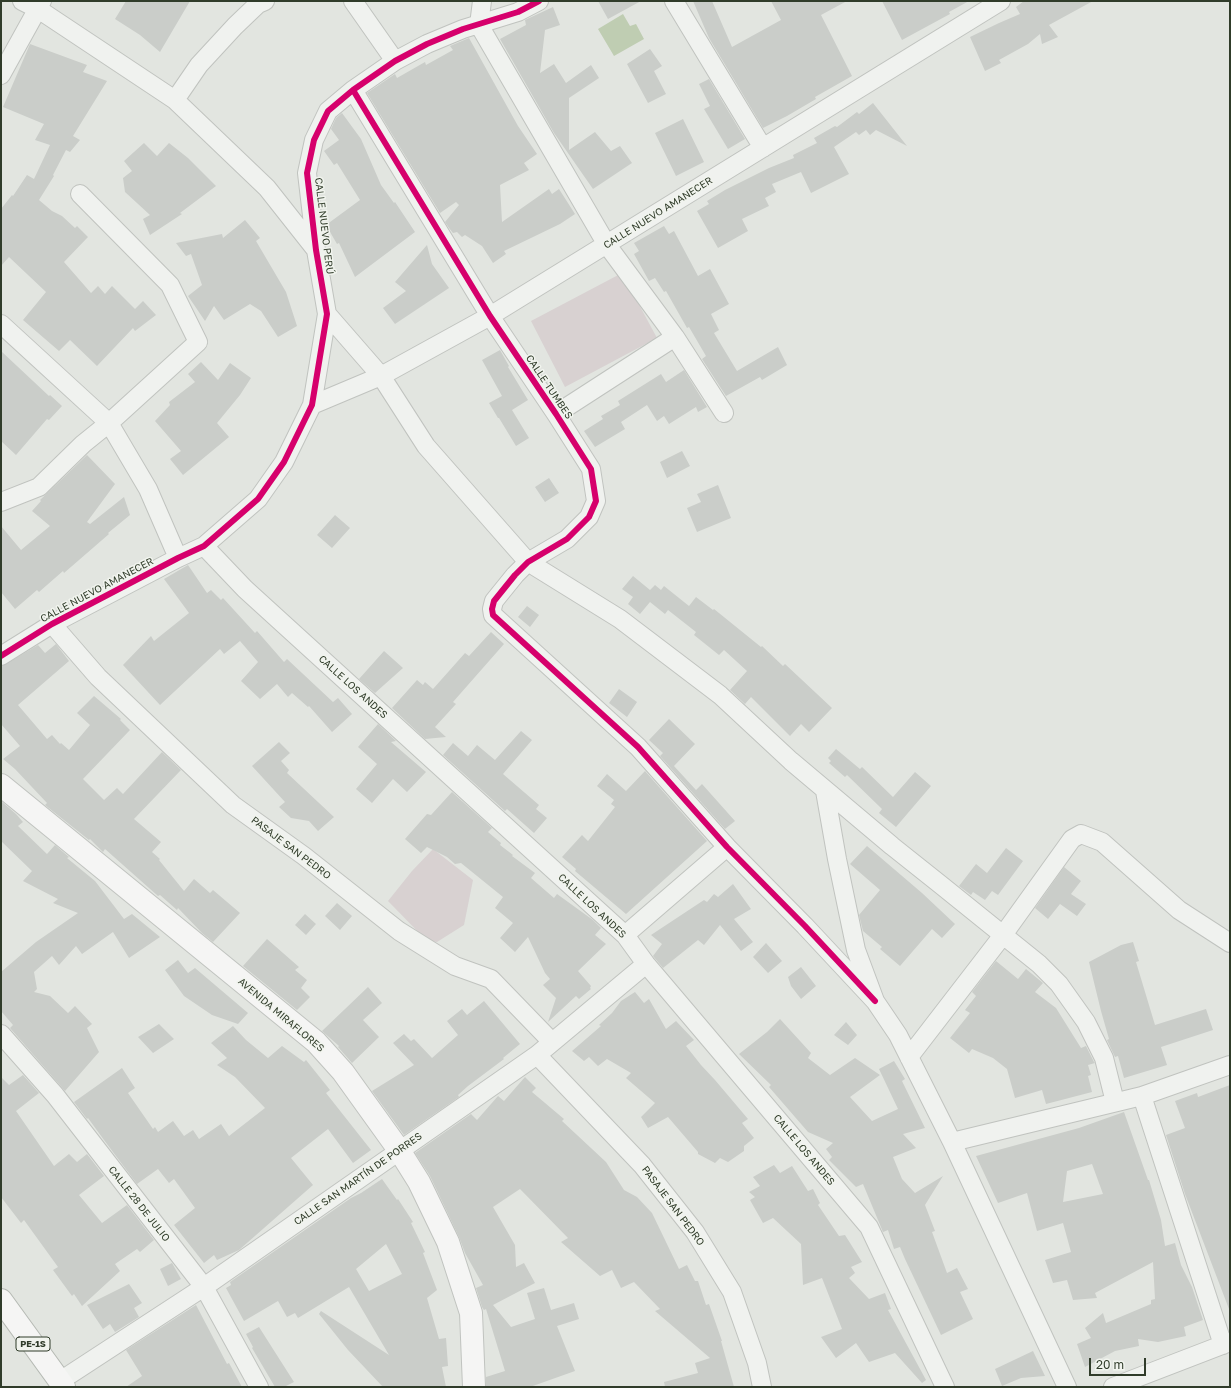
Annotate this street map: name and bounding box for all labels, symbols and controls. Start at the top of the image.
street label: CALLE NUEVO AMANECER [601,174,715,252]
street label: CALLE NUEVO PERÚ [312,177,336,275]
street label: CALLE TUMBES [523,353,575,421]
street label: CALLE NUEVO AMANECER [38,555,156,625]
street label: CALLE LOS ANDES [316,653,390,721]
street label: PASAJE SAN PEDRO [249,814,333,882]
street label: CALLE LOS ANDES [555,871,629,941]
street label: AVENIDA MIRAFLORES [236,976,326,1054]
street label: CALLE LOS ANDES [771,1112,837,1188]
street label: CALLE SAN MARTÍN DE PORRES [292,1130,424,1228]
street label: CALLE 28 DE JULIO [106,1164,172,1244]
street label: PASAJE SAN PEDRO [639,1164,707,1248]
road number: PE-1S [16,1337,50,1351]
scale bar [1091,1350,1148,1376]
text: 20 m [1096,1357,1124,1372]

